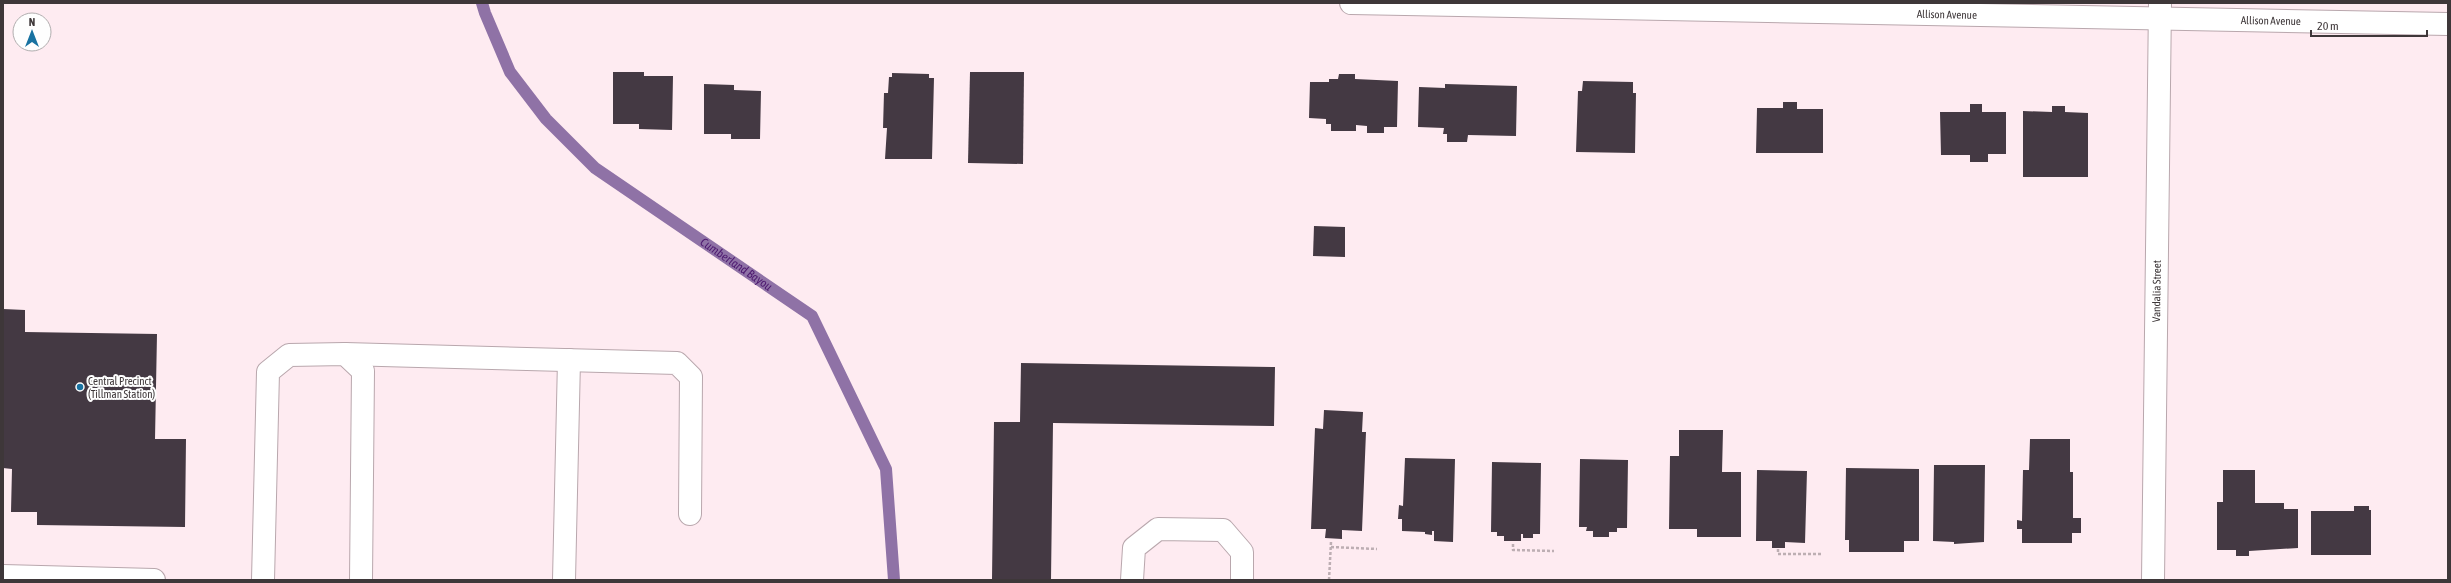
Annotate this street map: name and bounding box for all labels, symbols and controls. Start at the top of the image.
street label: Allison Avenue [1917,8,1977,21]
north arrow [12,12,52,52]
scale bar [2311,12,2427,38]
street label: Allison Avenue [2241,14,2301,27]
text: N [29,16,35,28]
text: 20 m [2317,19,2339,33]
water label: Cumberland Bayou [698,235,775,294]
street label: Vandalia Street [2150,260,2163,322]
place label: Central Precinct (Tillman Station) [88,375,156,400]
marker: Central Precinct (Tillman Station) [75,382,85,392]

